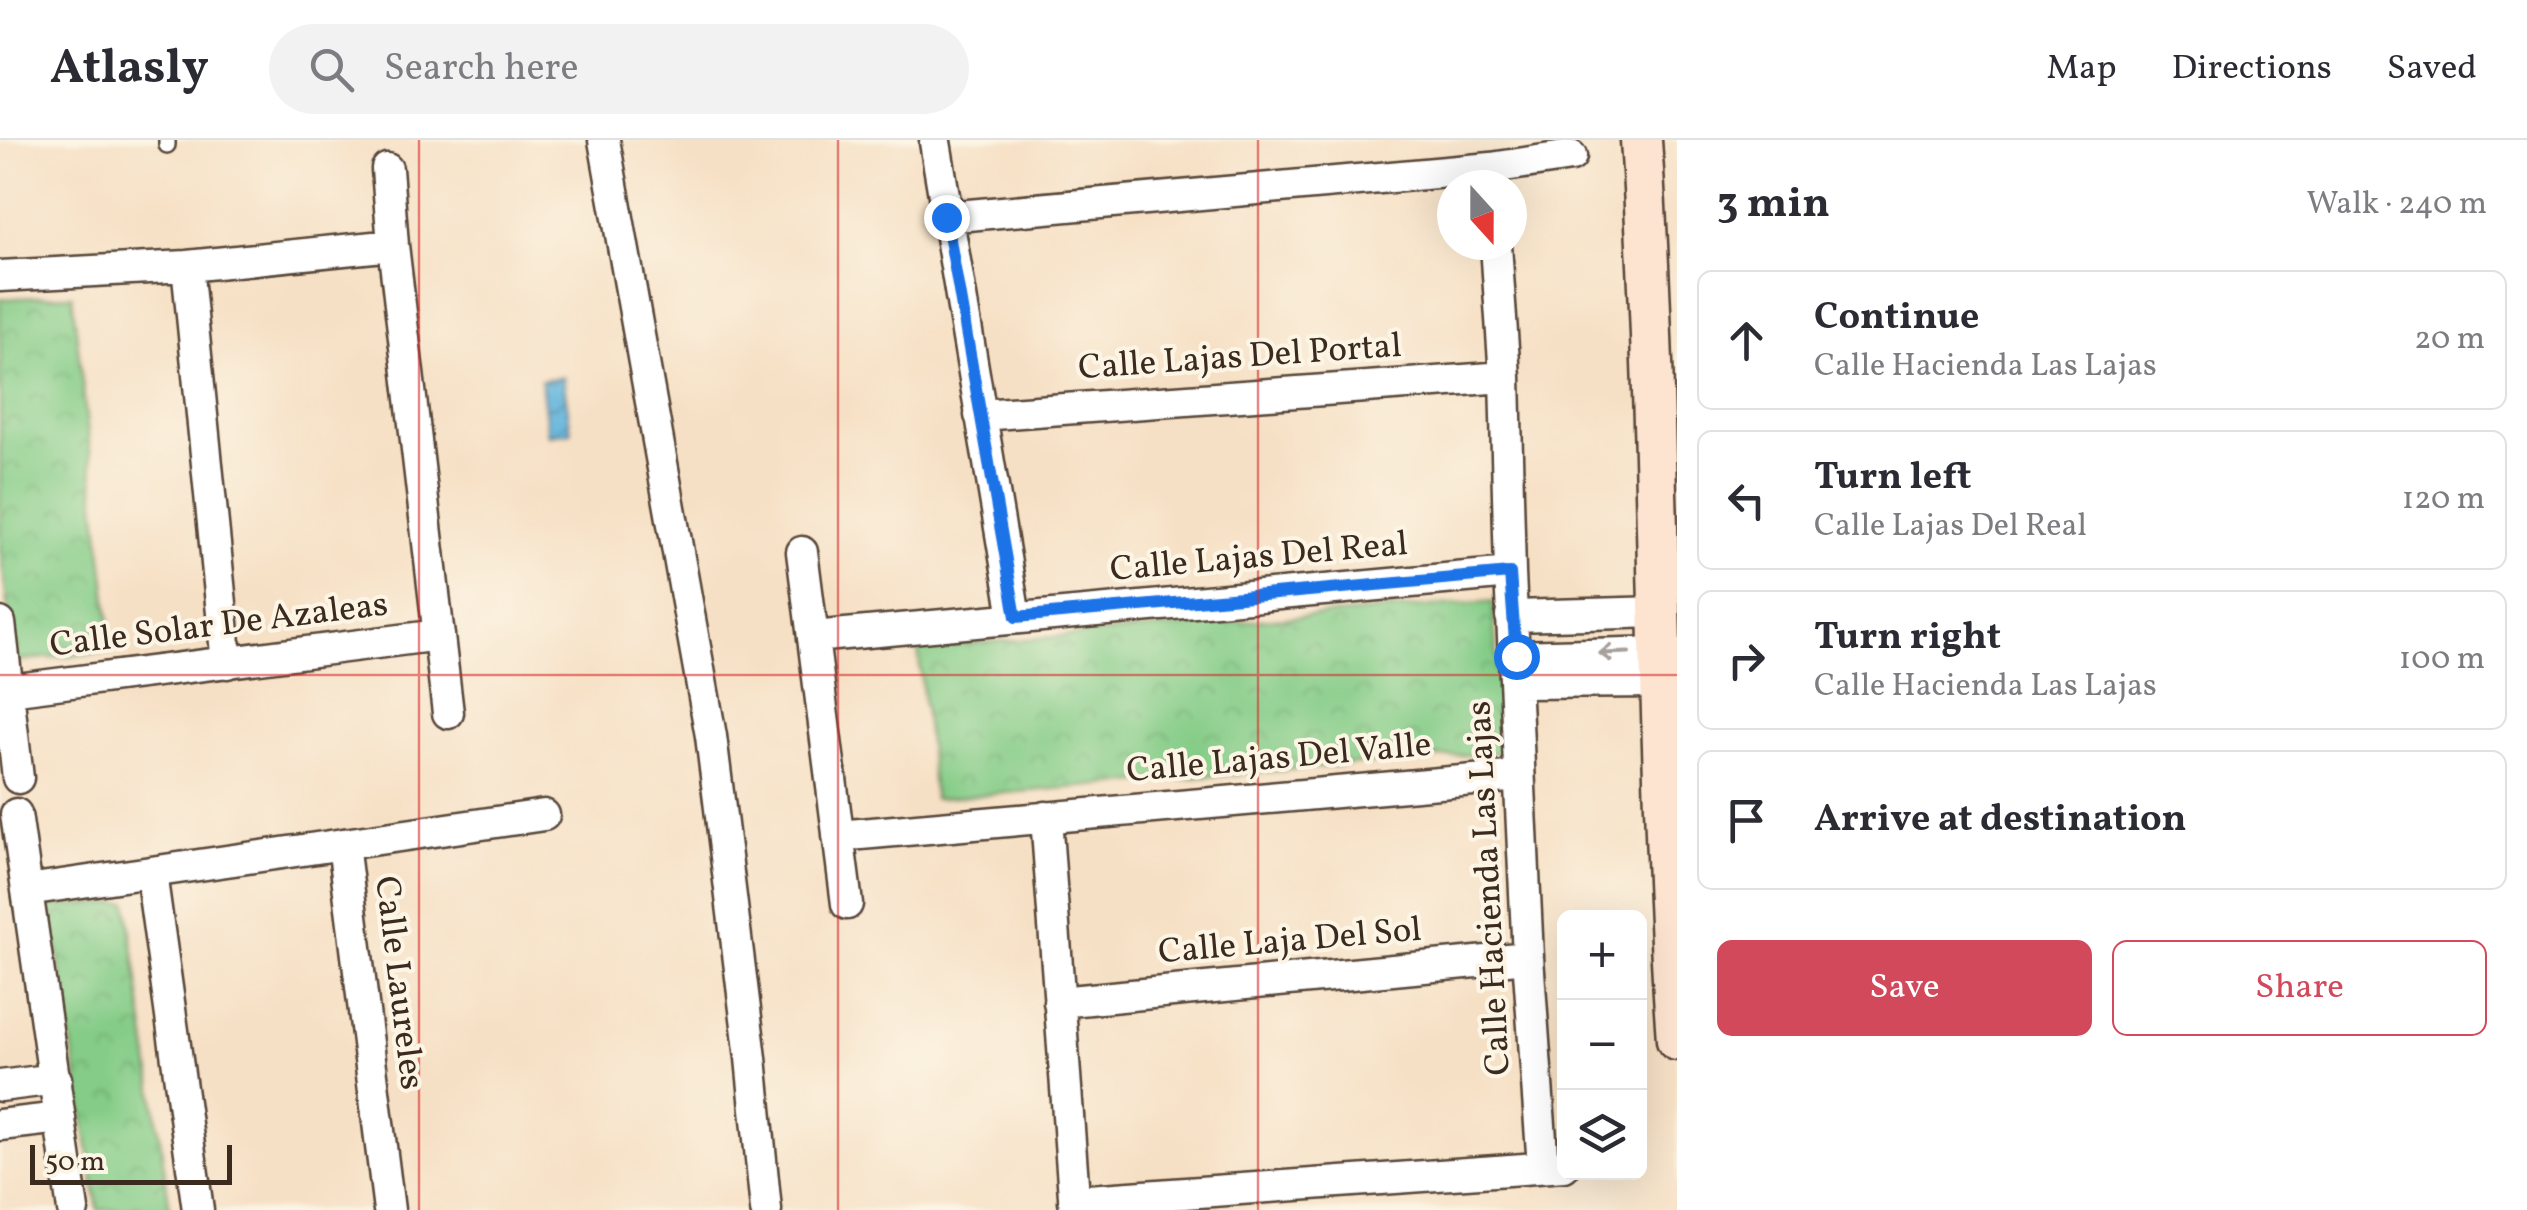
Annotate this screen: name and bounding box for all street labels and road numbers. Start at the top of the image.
street label: Calle Lajas Del Portal [1077,323,1403,393]
street label: Calle Lajas Del Real [1108,521,1410,595]
street label: Calle Solar De Azaleas [47,581,391,671]
street label: Calle Hacienda Las Lajas [1456,700,1524,1076]
street label: Calle Lajas Del Valle [1125,722,1433,796]
street label: Calle Laureles [361,873,435,1093]
street label: Calle Laja Del Sol [1156,907,1424,977]

